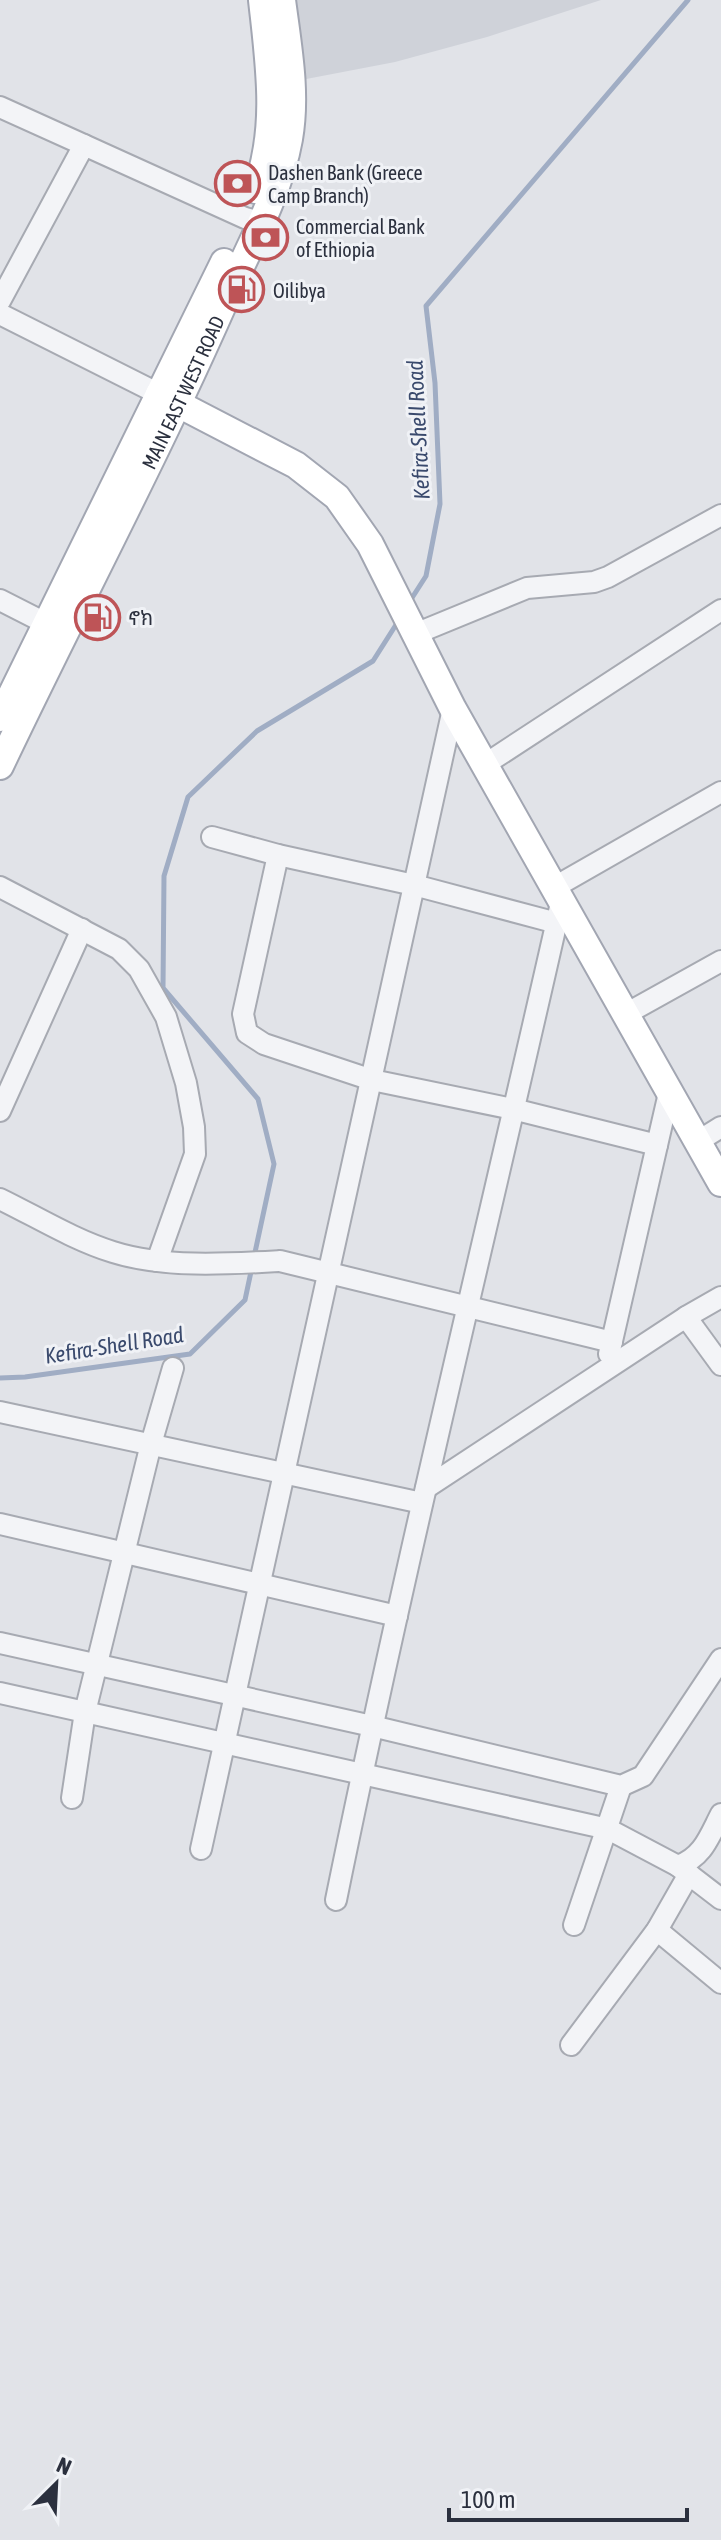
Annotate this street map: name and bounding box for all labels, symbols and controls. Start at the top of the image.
bank icon: Dashen Bank (Greece Camp Branch) [213,160,261,208]
place label: Dashen Bank (Greece Camp Branch) [268,161,423,207]
bank icon: Commercial Bank of Ethiopia [241,214,289,262]
place label: Commercial Bank of Ethiopia [296,215,425,261]
fuel station icon: Oilibya [218,266,266,314]
place label: Oilibya [273,279,326,302]
street label: MAIN EAST WEST ROAD [137,312,228,473]
water label: Kefira-Shell Road [401,360,435,500]
fuel station icon: ኖክ [73,593,121,641]
place label: ኖክ [128,606,153,629]
water label: Kefira-Shell Road [43,1321,185,1369]
north arrow [16,2444,96,2524]
text: N [53,2451,75,2480]
scale bar [449,2472,687,2522]
text: 100 m [461,2486,515,2513]

